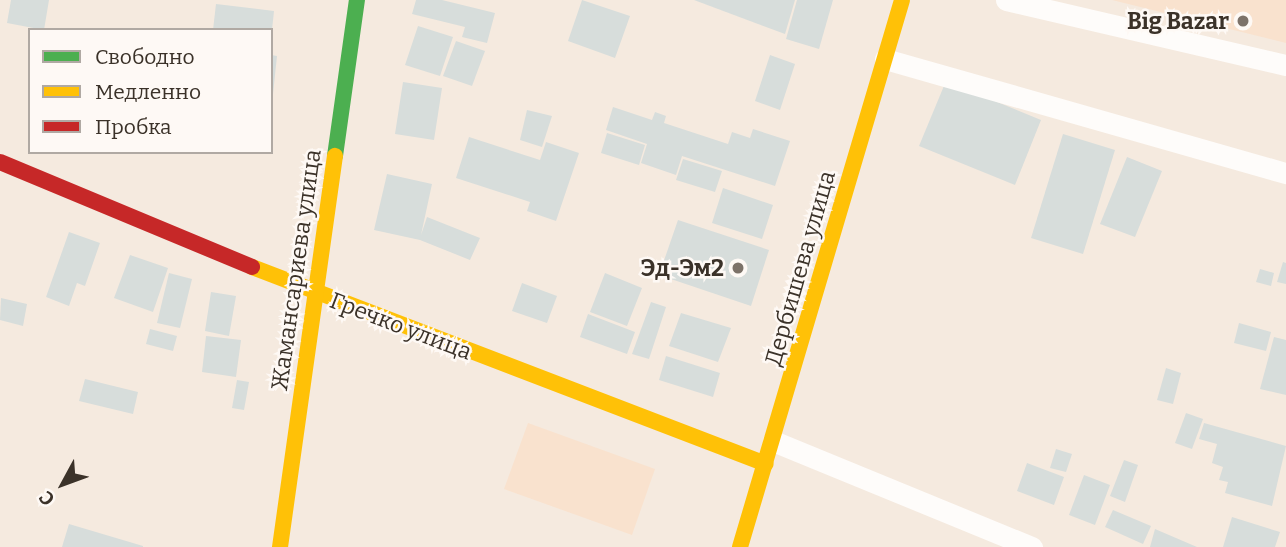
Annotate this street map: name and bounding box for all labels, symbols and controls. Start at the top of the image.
place label: Big Bazar [1127,7,1229,35]
marker: Big Bazar [1235,13,1251,29]
legend [28,28,273,154]
text: Свободно [95,44,195,70]
text: Медленно [95,79,201,105]
text: Пробка [95,114,172,140]
street label: Жамансариева улица [265,147,327,393]
street label: Дербишева улица [759,167,841,369]
place label: Эд-Эм2 [640,254,724,282]
marker: Эд-Эм2 [730,260,746,276]
street label: Гречко улица [326,286,476,366]
north arrow [28,449,98,519]
text: С [34,486,59,510]

